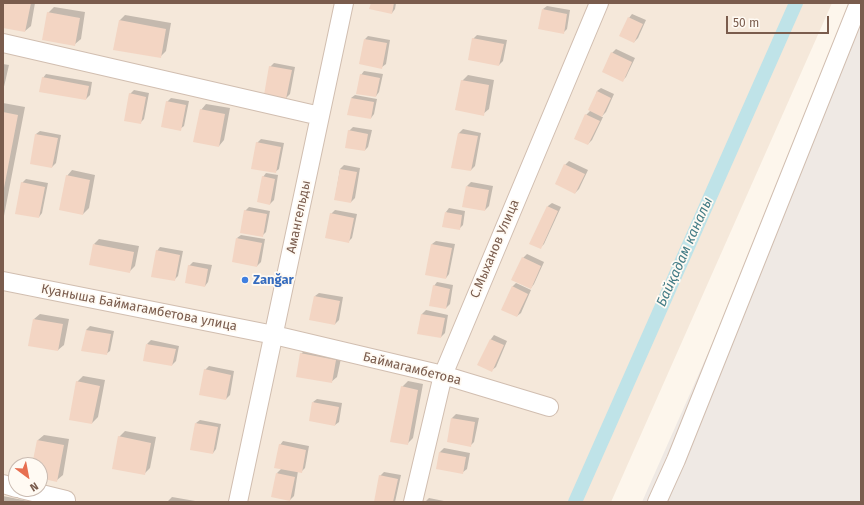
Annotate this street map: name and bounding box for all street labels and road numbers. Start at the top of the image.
street label: Амангельды [284,179,314,255]
street label: С.Мыханов Улица [467,197,523,301]
street label: Куаныша Баймагамбетова улица [40,281,238,335]
street label: Баймагамбетова [361,349,463,389]

